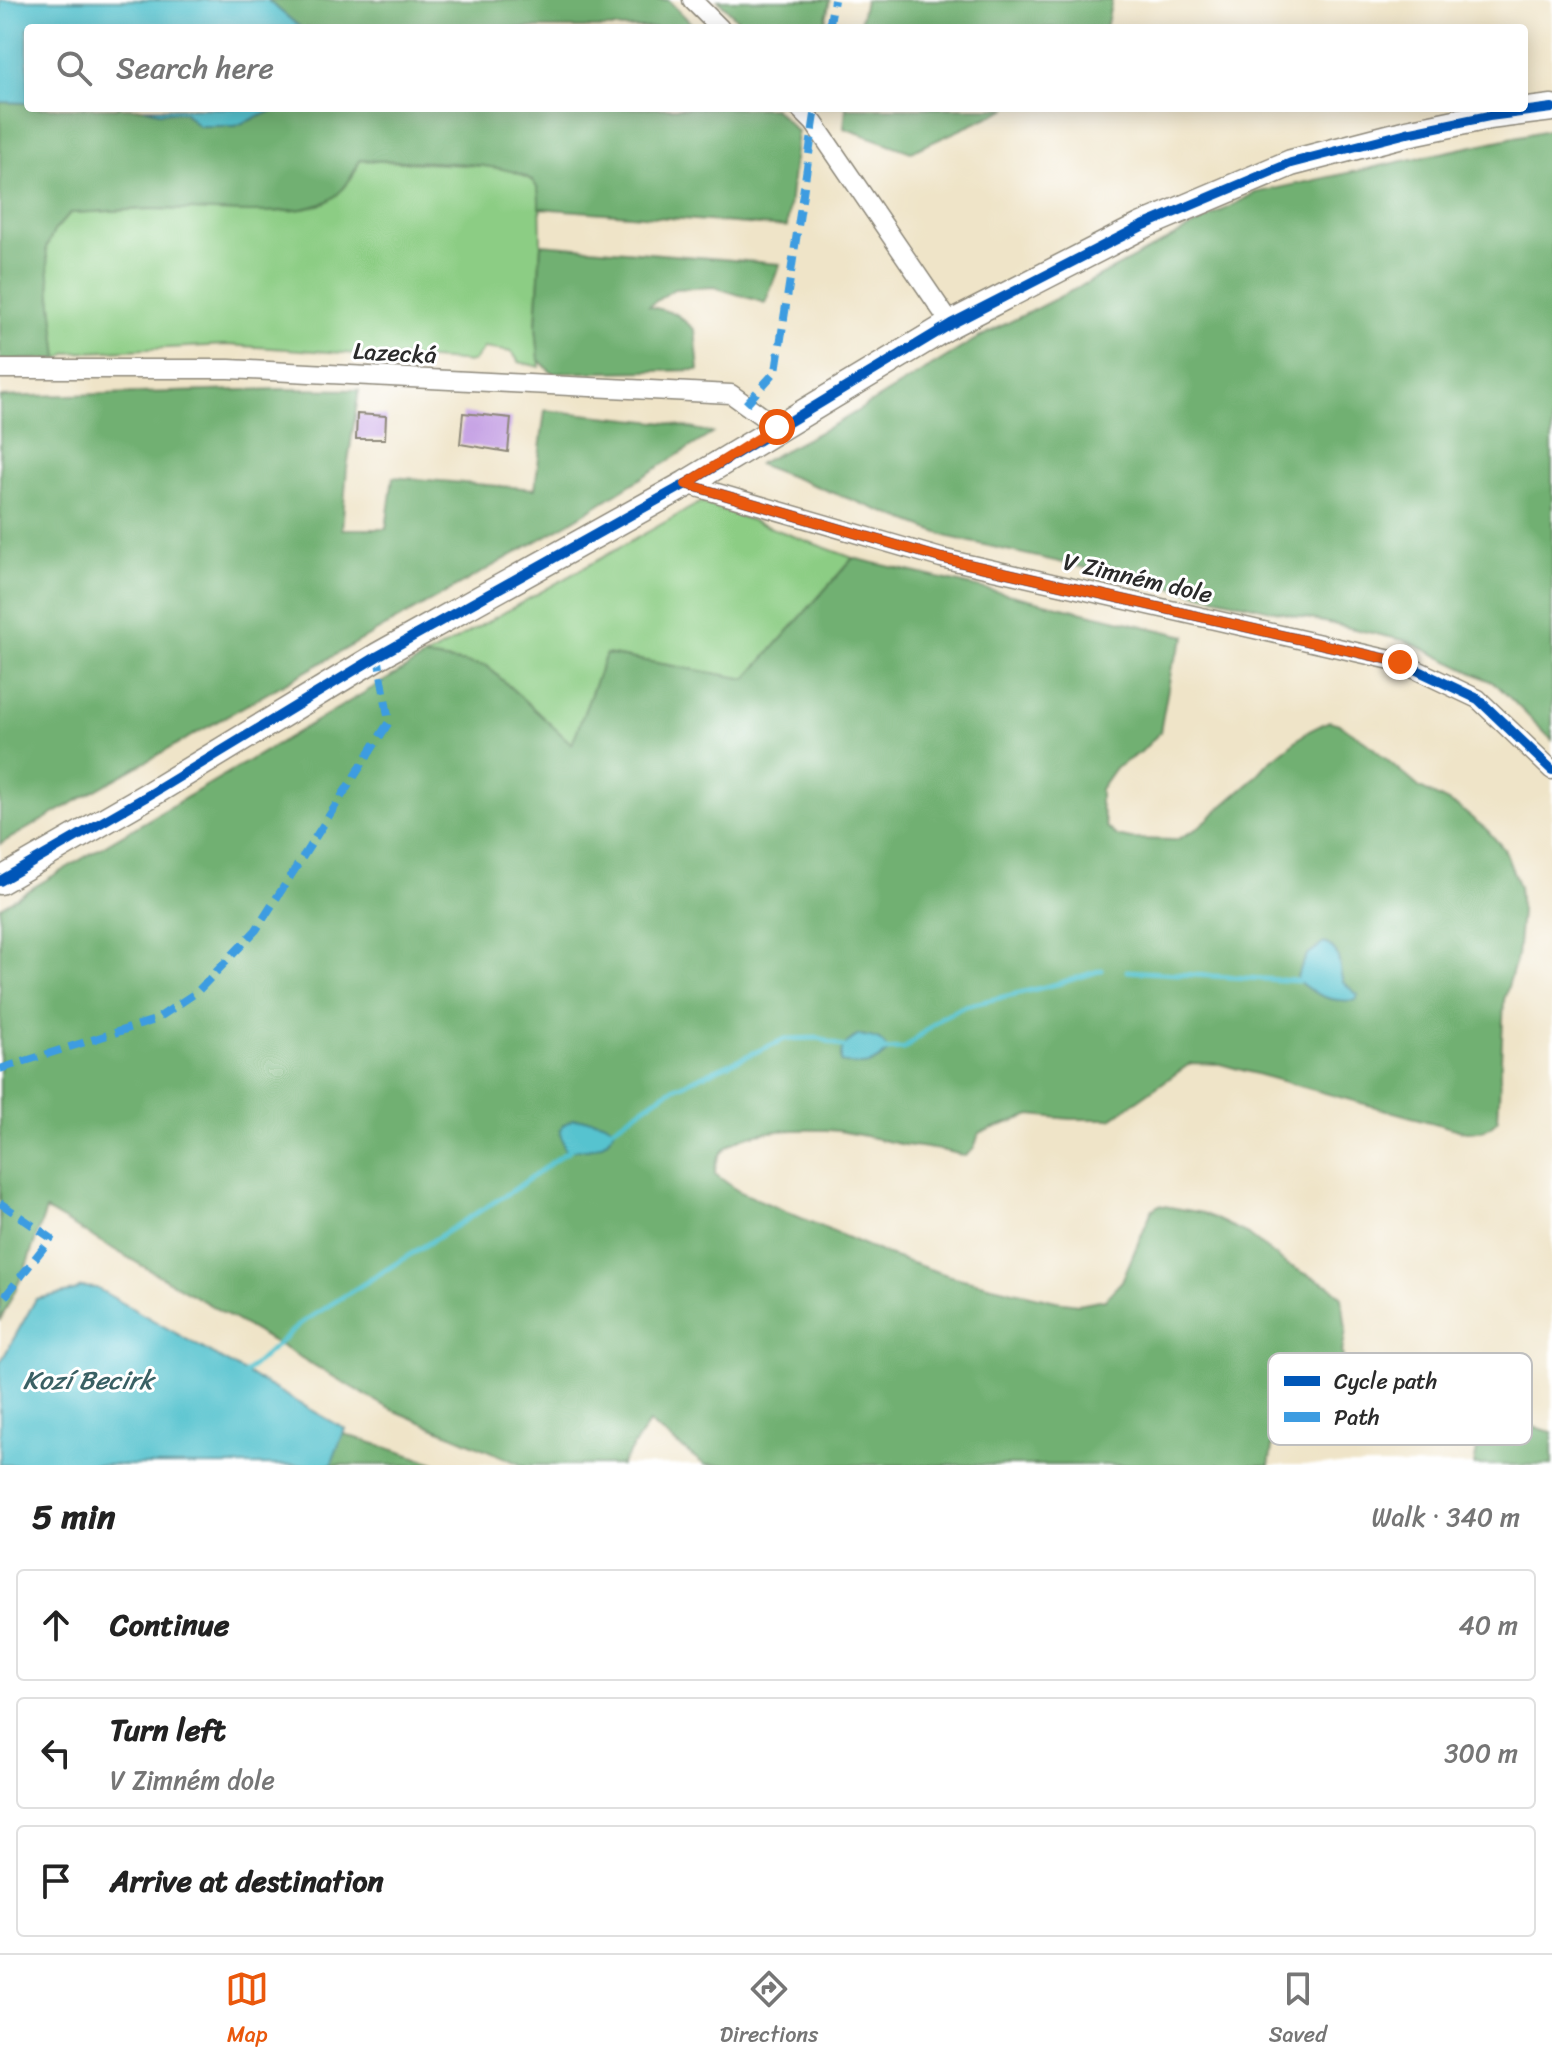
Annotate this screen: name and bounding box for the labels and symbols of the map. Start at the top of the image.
street label: Lazecká [352,330,438,376]
route start [759,409,795,445]
street label: V Zimném dole [1059,540,1217,616]
route end [1382,644,1418,680]
legend [1268,1353,1532,1445]
water label: Kozí Becirk [23,1357,156,1403]
text: Cycle path [1334,1362,1437,1401]
text: Path [1334,1398,1380,1437]

